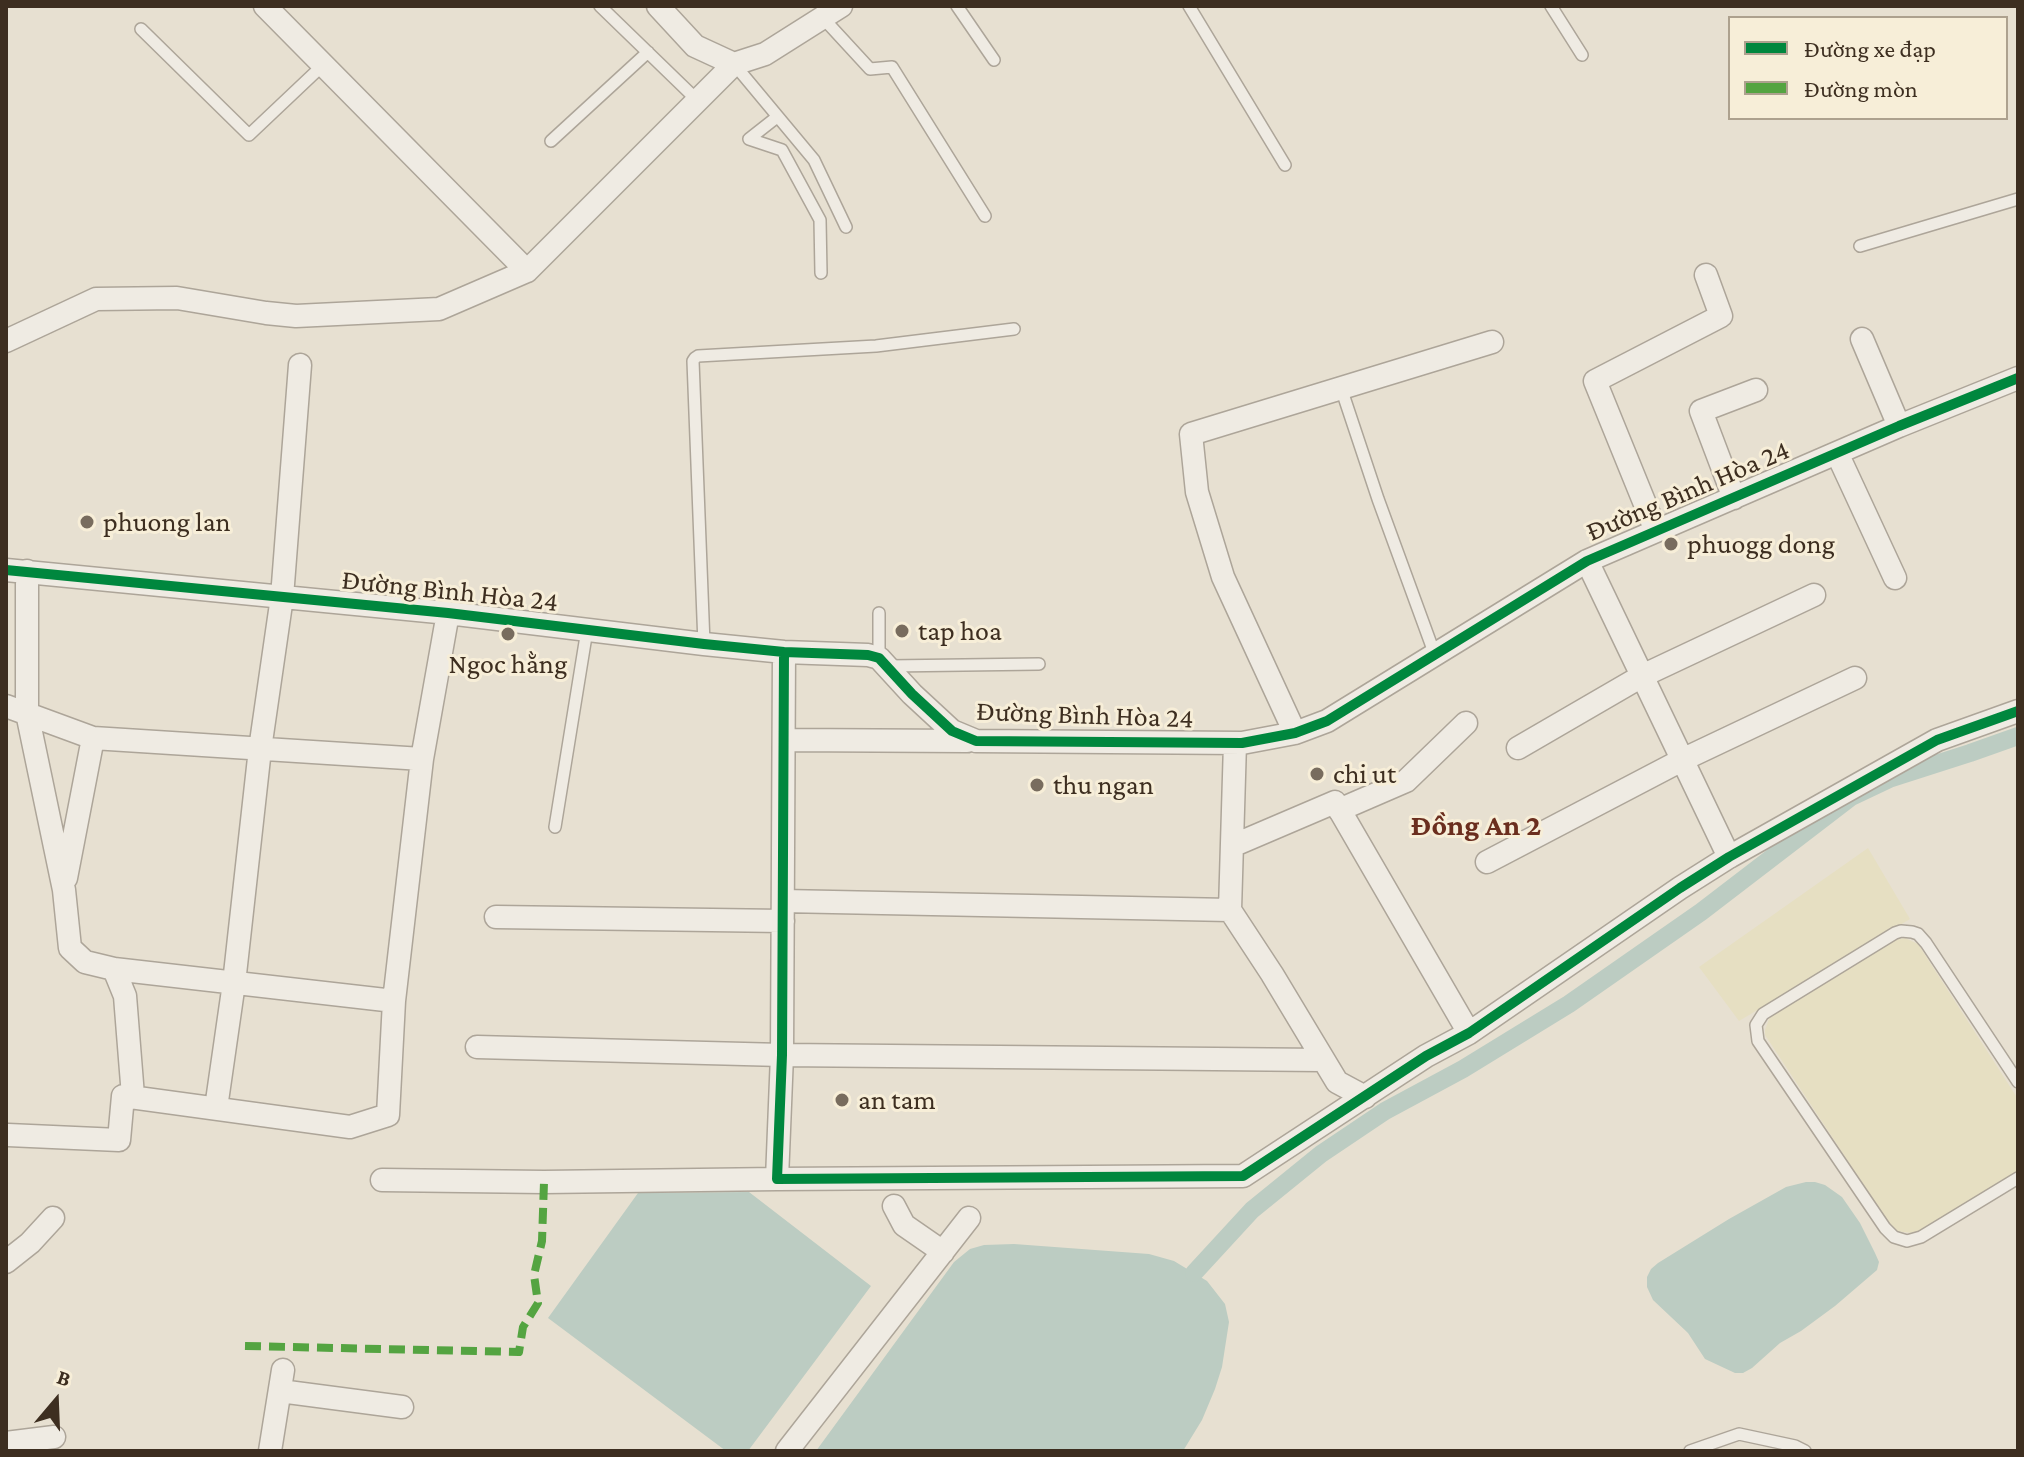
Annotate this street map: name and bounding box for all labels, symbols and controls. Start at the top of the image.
legend [1728,16,2008,120]
text: Đường xe đạp [1804,35,1936,62]
text: Đường mòn [1804,75,1918,102]
street label: Đường Bình Hòa 24 [1581,433,1795,549]
place label: phuong lan [103,505,231,539]
marker: phuong lan [78,513,96,531]
place label: phuogg dong [1687,527,1835,561]
marker: phuogg dong [1662,535,1680,553]
street label: Đường Bình Hòa 24 [340,563,560,619]
place label: tap hoa [918,614,1002,648]
marker: tap hoa [893,622,911,640]
marker: Ngoc hằng [499,625,517,643]
place label: Ngoc hằng [449,647,567,681]
street label: Đường Bình Hòa 24 [976,694,1194,736]
place label: chi ut [1333,757,1396,791]
marker: chi ut [1308,765,1326,783]
place label: thu ngan [1053,768,1154,802]
marker: thu ngan [1028,776,1046,794]
district label: Đồng An 2 [1411,808,1541,844]
place label: an tam [858,1083,936,1117]
marker: an tam [833,1091,851,1109]
north arrow [16,1361,96,1441]
text: B [54,1364,74,1392]

